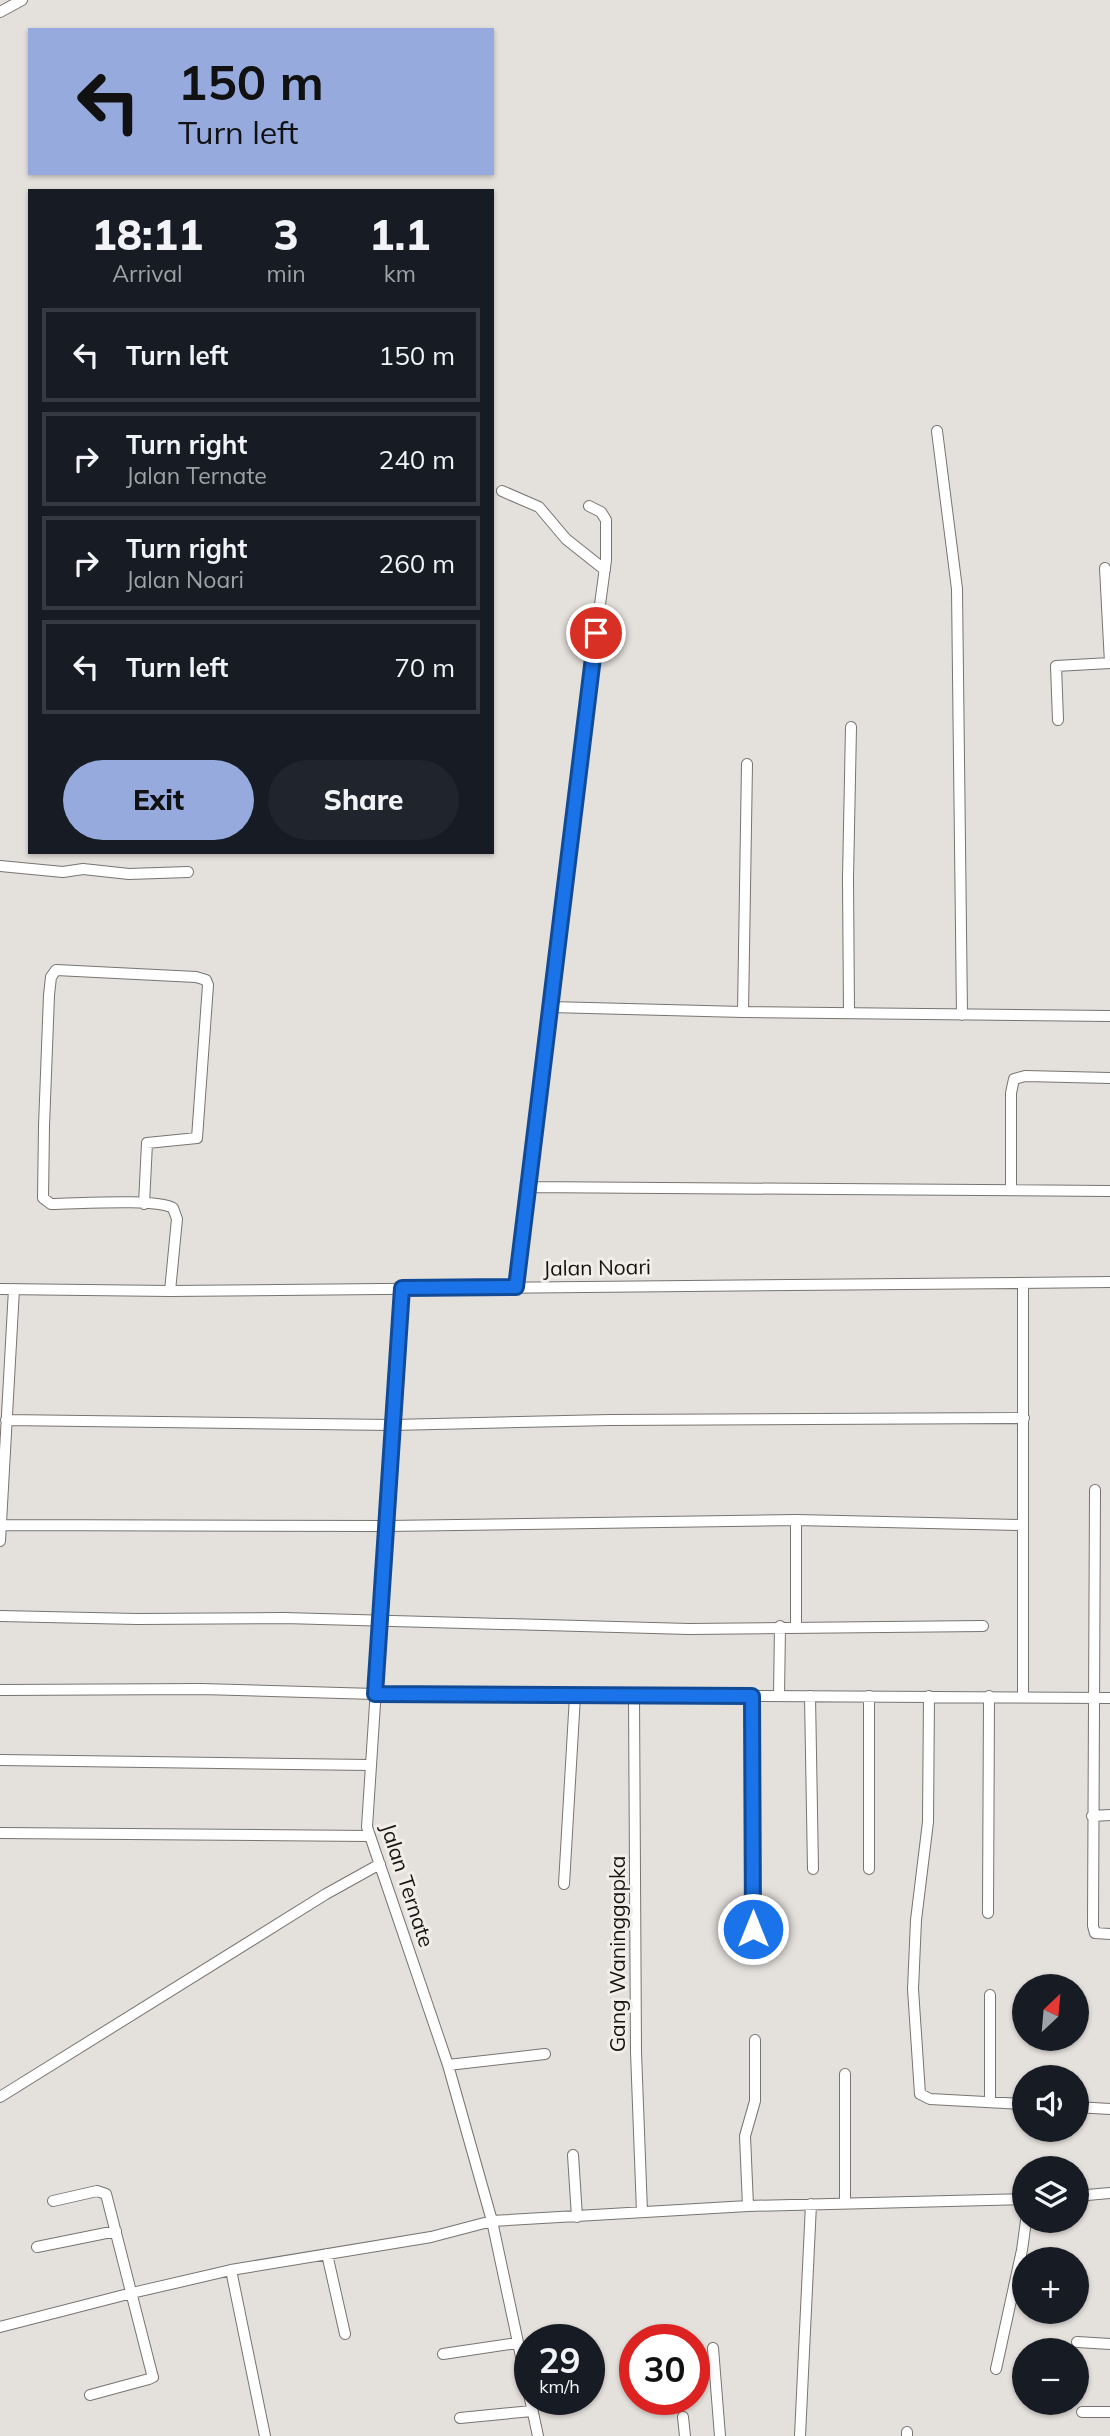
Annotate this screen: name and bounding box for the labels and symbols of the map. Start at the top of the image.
pin [566,603,626,663]
street label: Jalan Noari [543,1253,651,1281]
street label: Jalan Ternate [376,1820,440,1950]
street label: Gang Waninggapka [604,1856,630,2052]
position arrow [716,1892,790,1966]
north arrow [1012,1974,1088,2051]
speed limit sign: 30 [619,2324,710,2415]

